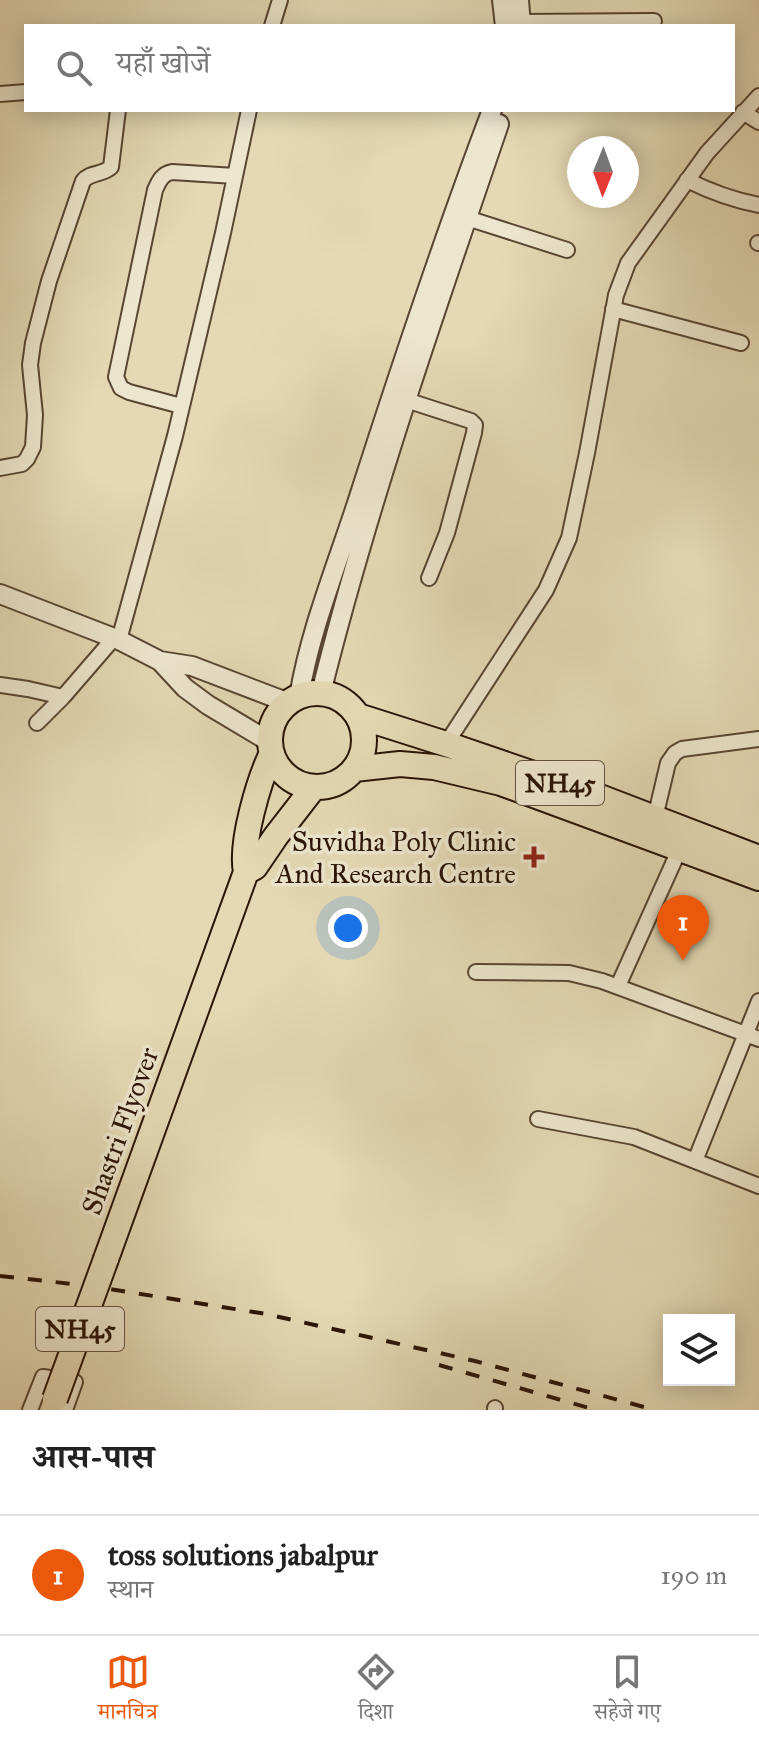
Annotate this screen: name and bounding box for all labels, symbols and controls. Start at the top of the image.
search box [24,24,735,112]
text: यहाँ खोजें [116,45,210,81]
icon: search [52,46,96,90]
north arrow [567,136,639,208]
road number: NH45 [516,761,604,805]
place label: Suvidha Poly Clinic And Research Centre [275,824,516,891]
marker: Suvidha Poly Clinic And Research Centre [523,846,545,868]
pin: 1 [657,895,709,961]
your location [328,908,368,948]
street label: Shastri Flyover [74,1042,167,1219]
road number: NH45 [36,1307,124,1351]
map controls [663,1314,735,1386]
button: layers [663,1314,735,1386]
text: आस-पास [32,1436,154,1477]
text: toss solutions jabalpur [108,1537,378,1573]
text: 1 [53,1559,63,1591]
text: 190 m [660,1559,727,1591]
text: स्थान [108,1573,153,1605]
tab: मानचित्र [98,1650,158,1733]
tab: दिशा [354,1650,398,1733]
tab: सहेजे गए [594,1650,661,1733]

